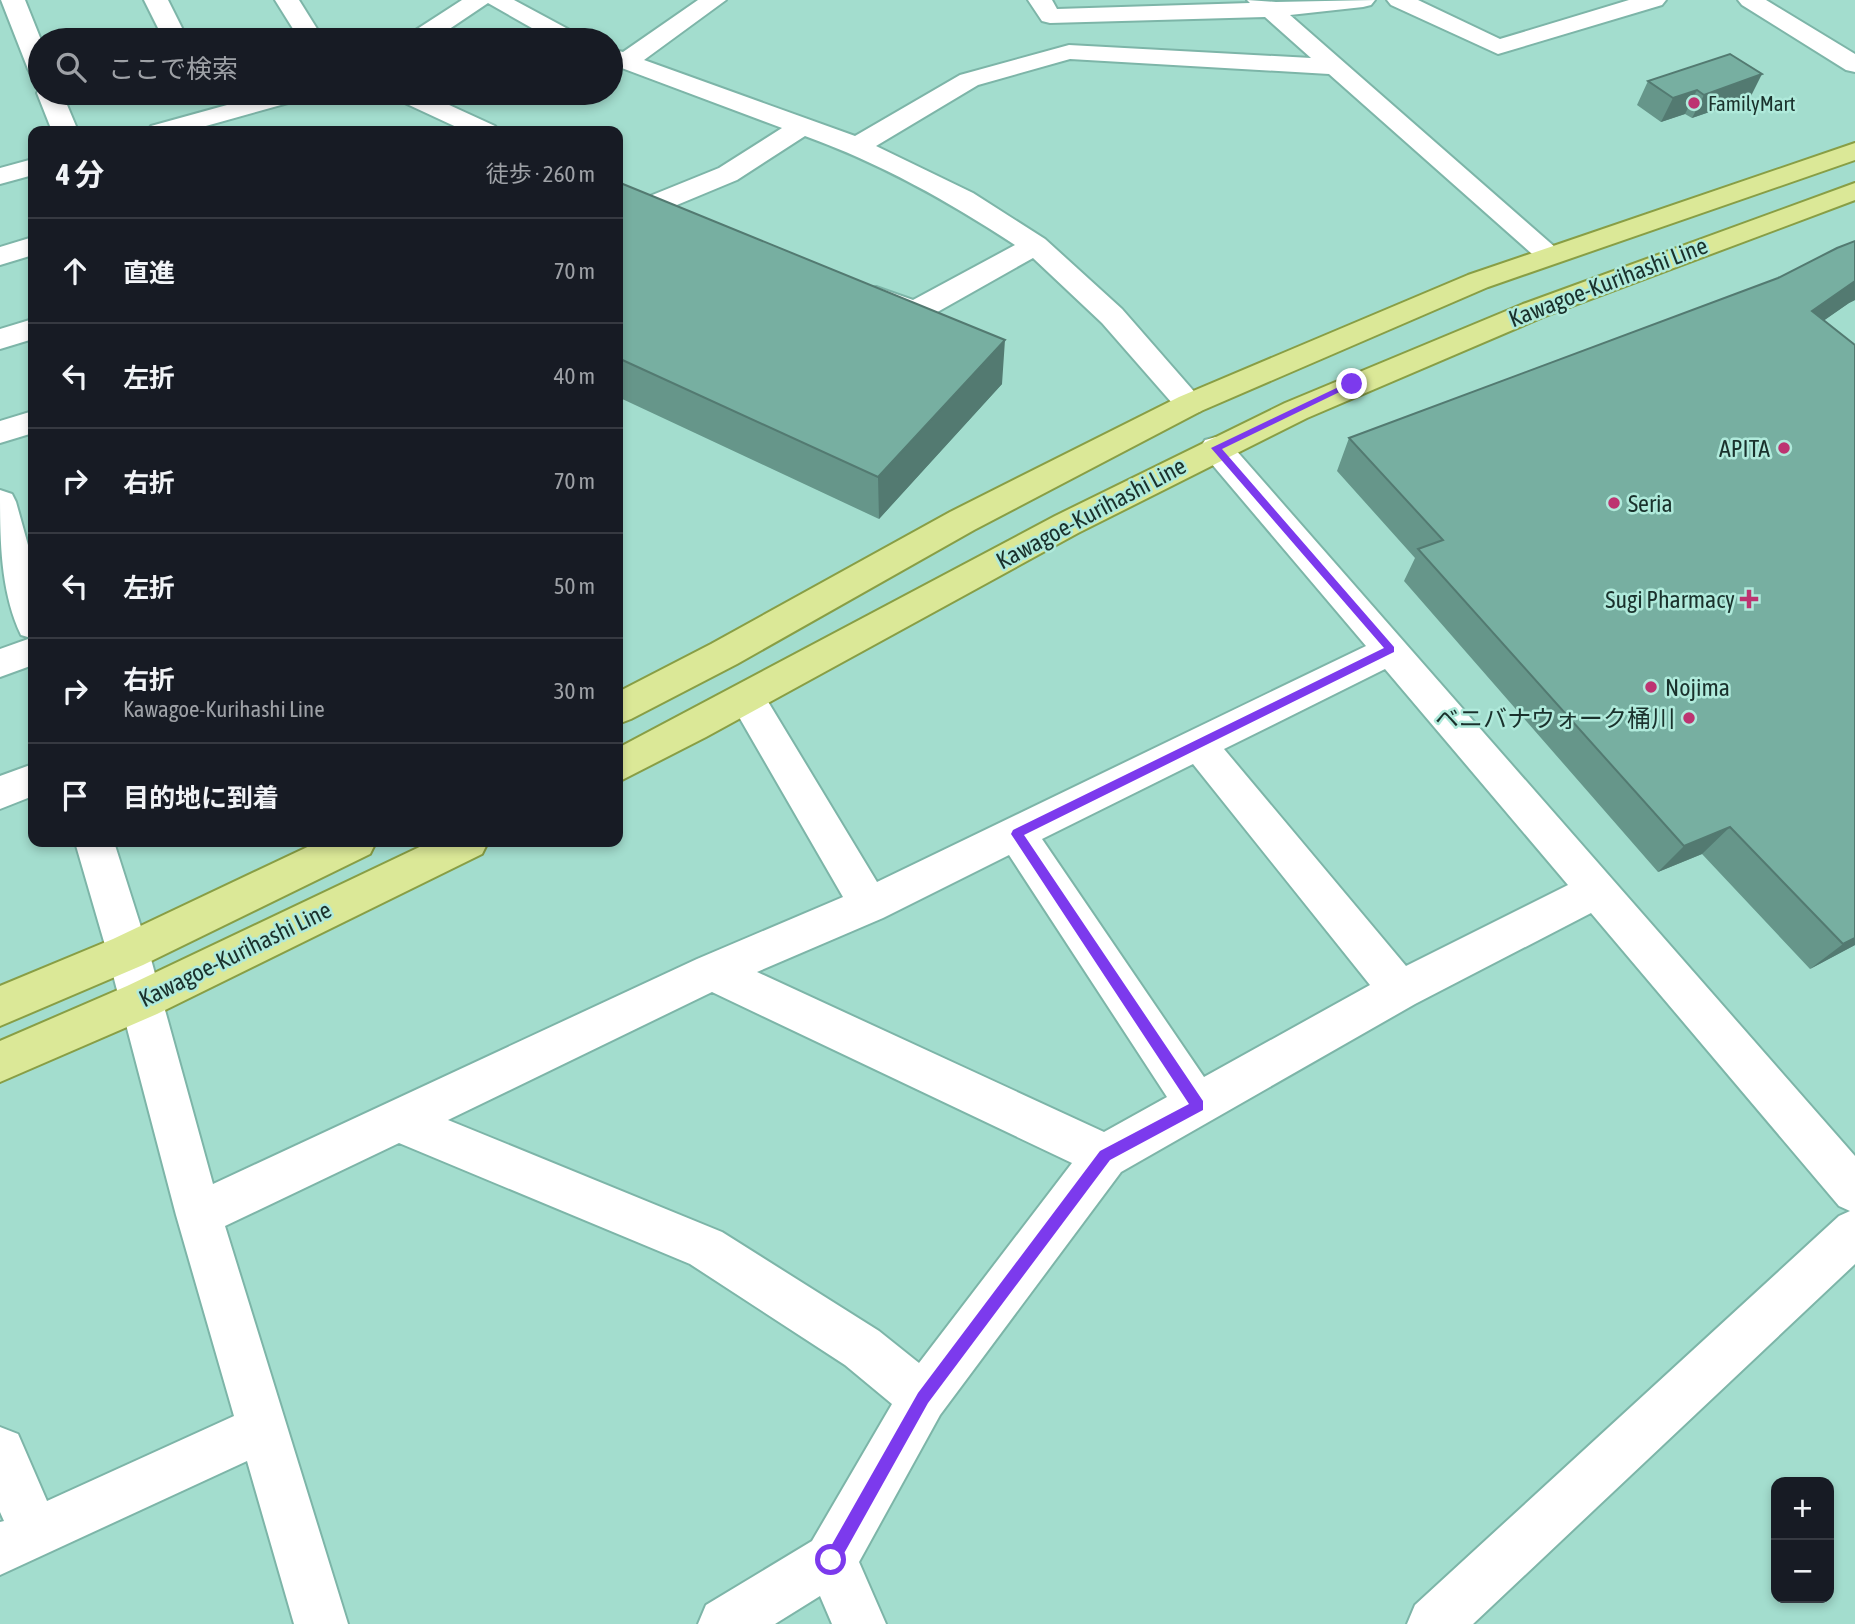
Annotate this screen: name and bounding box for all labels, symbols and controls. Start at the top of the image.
search box [28,28,623,105]
icon: search [52,48,90,86]
text: ここで検索 [108,54,238,84]
place label: FamilyMart [1708,91,1796,115]
marker: FamilyMart [1686,95,1702,111]
text: 4 分 [56,157,104,191]
text: 徒歩 · 260 m [486,161,595,187]
street label: Kawagoe-Kurihashi Line [1505,232,1711,332]
icon: ahead [56,252,94,290]
text: 直進 [123,258,175,288]
text: 70 m [554,258,595,284]
icon: left [56,357,94,395]
text: 左折 [123,363,175,393]
text: 40 m [554,363,595,389]
route end [1336,368,1367,399]
place label: APITA [1719,435,1770,462]
marker: APITA [1776,440,1792,456]
street label: Kawagoe-Kurihashi Line [992,452,1190,574]
icon: right [56,462,94,500]
text: 右折 [123,468,175,498]
text: 70 m [554,468,595,494]
place label: Seria [1628,490,1673,517]
marker: Seria [1606,495,1622,511]
icon: left [56,567,94,605]
text: 左折 [123,573,175,603]
text: 50 m [554,573,595,599]
place label: Sugi Pharmacy [1605,586,1735,613]
marker: Sugi Pharmacy [1741,591,1757,607]
text: 右折 [123,665,175,695]
icon: right [56,672,94,710]
place label: Nojima [1665,674,1730,701]
text: 30 m [554,678,595,704]
marker: Nojima [1643,679,1659,695]
text: Kawagoe-Kurihashi Line [123,696,325,722]
place label: ベニバナウォーク桶川 [1435,705,1675,732]
marker: ベニバナウォーク桶川 [1681,710,1697,726]
icon: arrive [56,777,94,815]
text: 目的地に到着 [123,783,279,813]
street label: Kawagoe-Kurihashi Line [134,896,336,1012]
map controls [1771,1477,1834,1603]
button: + [1771,1477,1834,1540]
button: − [1771,1540,1834,1603]
route start [815,1544,846,1575]

